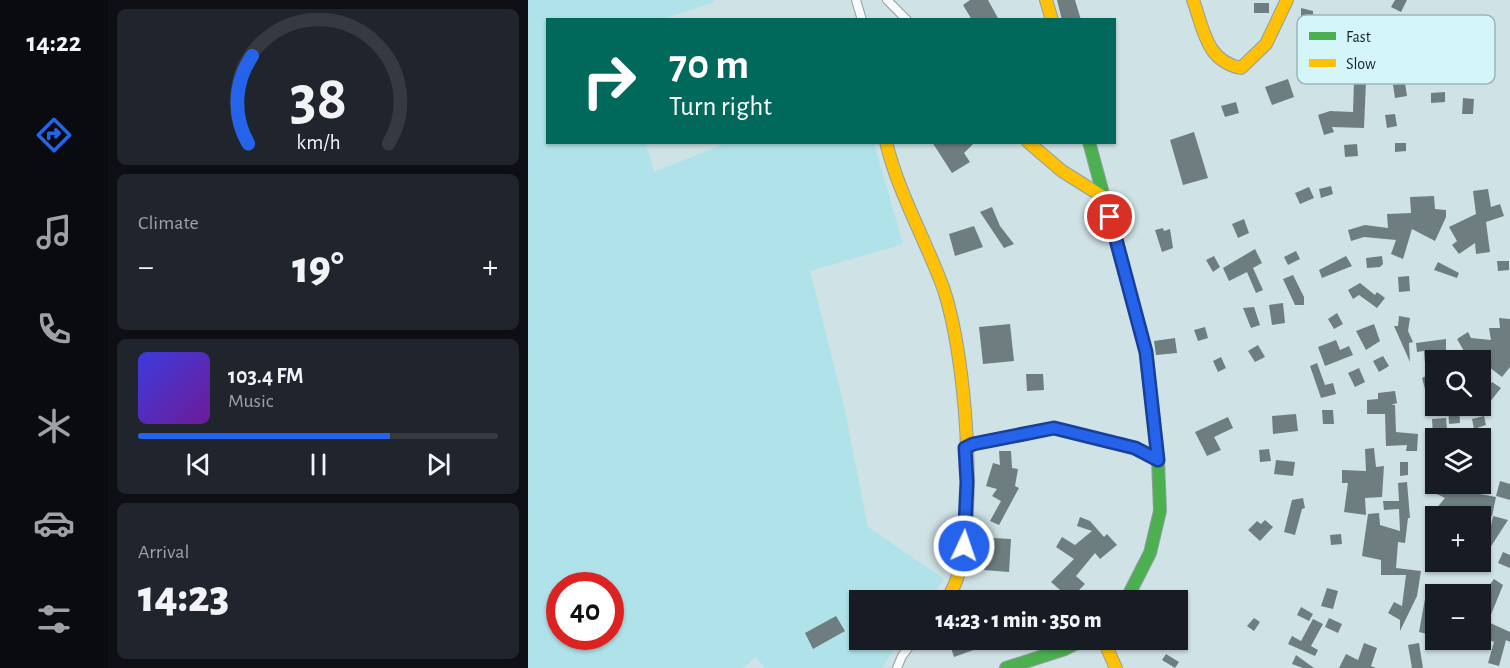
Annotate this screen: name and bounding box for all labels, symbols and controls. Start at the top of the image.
legend [1297,15,1495,84]
text: 14:22 [27,29,81,56]
text: Fast [1346,29,1371,45]
icon: right [570,42,648,120]
text: 70 m [669,44,749,86]
text: Slow [1346,56,1376,72]
text: 38 [289,68,347,130]
text: Turn right [669,93,772,120]
icon: directions [33,114,75,156]
text: km/h [296,132,340,153]
pin [1084,191,1135,242]
icon: arrive [1093,200,1126,233]
icon: music [33,211,75,253]
text: Climate [138,213,199,233]
text: 19° [292,246,344,291]
text: − [138,251,154,284]
text: + [482,251,498,284]
icon: phone [33,308,75,350]
map controls [1425,350,1491,650]
button: search [1425,350,1491,416]
text: 103.4 FM [228,365,304,387]
text: Music [228,391,274,411]
icon: climate [33,405,75,447]
button: layers [1425,428,1491,494]
icon: previous [182,448,215,481]
icon: pause [302,448,335,481]
icon: next [422,448,455,481]
icon: car [33,502,75,544]
button: + [1425,506,1491,572]
position arrow [932,514,996,578]
text: Arrival [138,542,189,562]
speed limit sign: 40 [546,572,624,650]
text: 14:23 [138,575,229,620]
button: − [1425,584,1491,650]
icon: filters [33,598,75,640]
text: 14:23 · 1 min · 350 m [936,609,1102,631]

